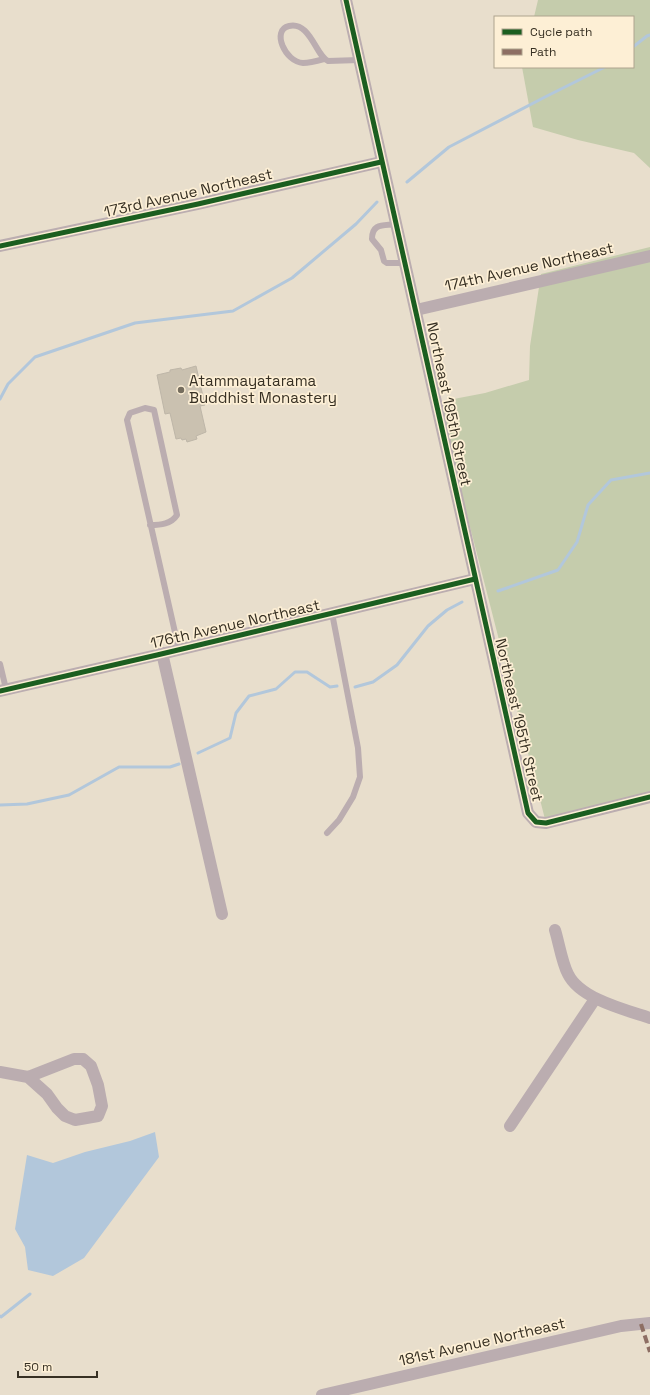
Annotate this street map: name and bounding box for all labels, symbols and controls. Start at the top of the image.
legend [494,16,634,68]
text: Cycle path [530,24,592,40]
text: Path [530,44,556,60]
street label: 173rd Avenue Northeast [102,164,274,221]
street label: 174th Avenue Northeast [443,238,615,295]
street label: Northeast 195th Street [423,320,476,488]
place label: Atammayatarama Buddhist Monastery [189,371,337,407]
marker: Atammayatarama Buddhist Monastery [176,385,186,395]
street label: 176th Avenue Northeast [148,595,322,652]
street label: Northeast 195th Street [491,636,548,804]
street label: 181st Avenue Northeast [397,1313,567,1370]
scale bar [18,1353,97,1379]
text: 50 m [24,1359,52,1375]

